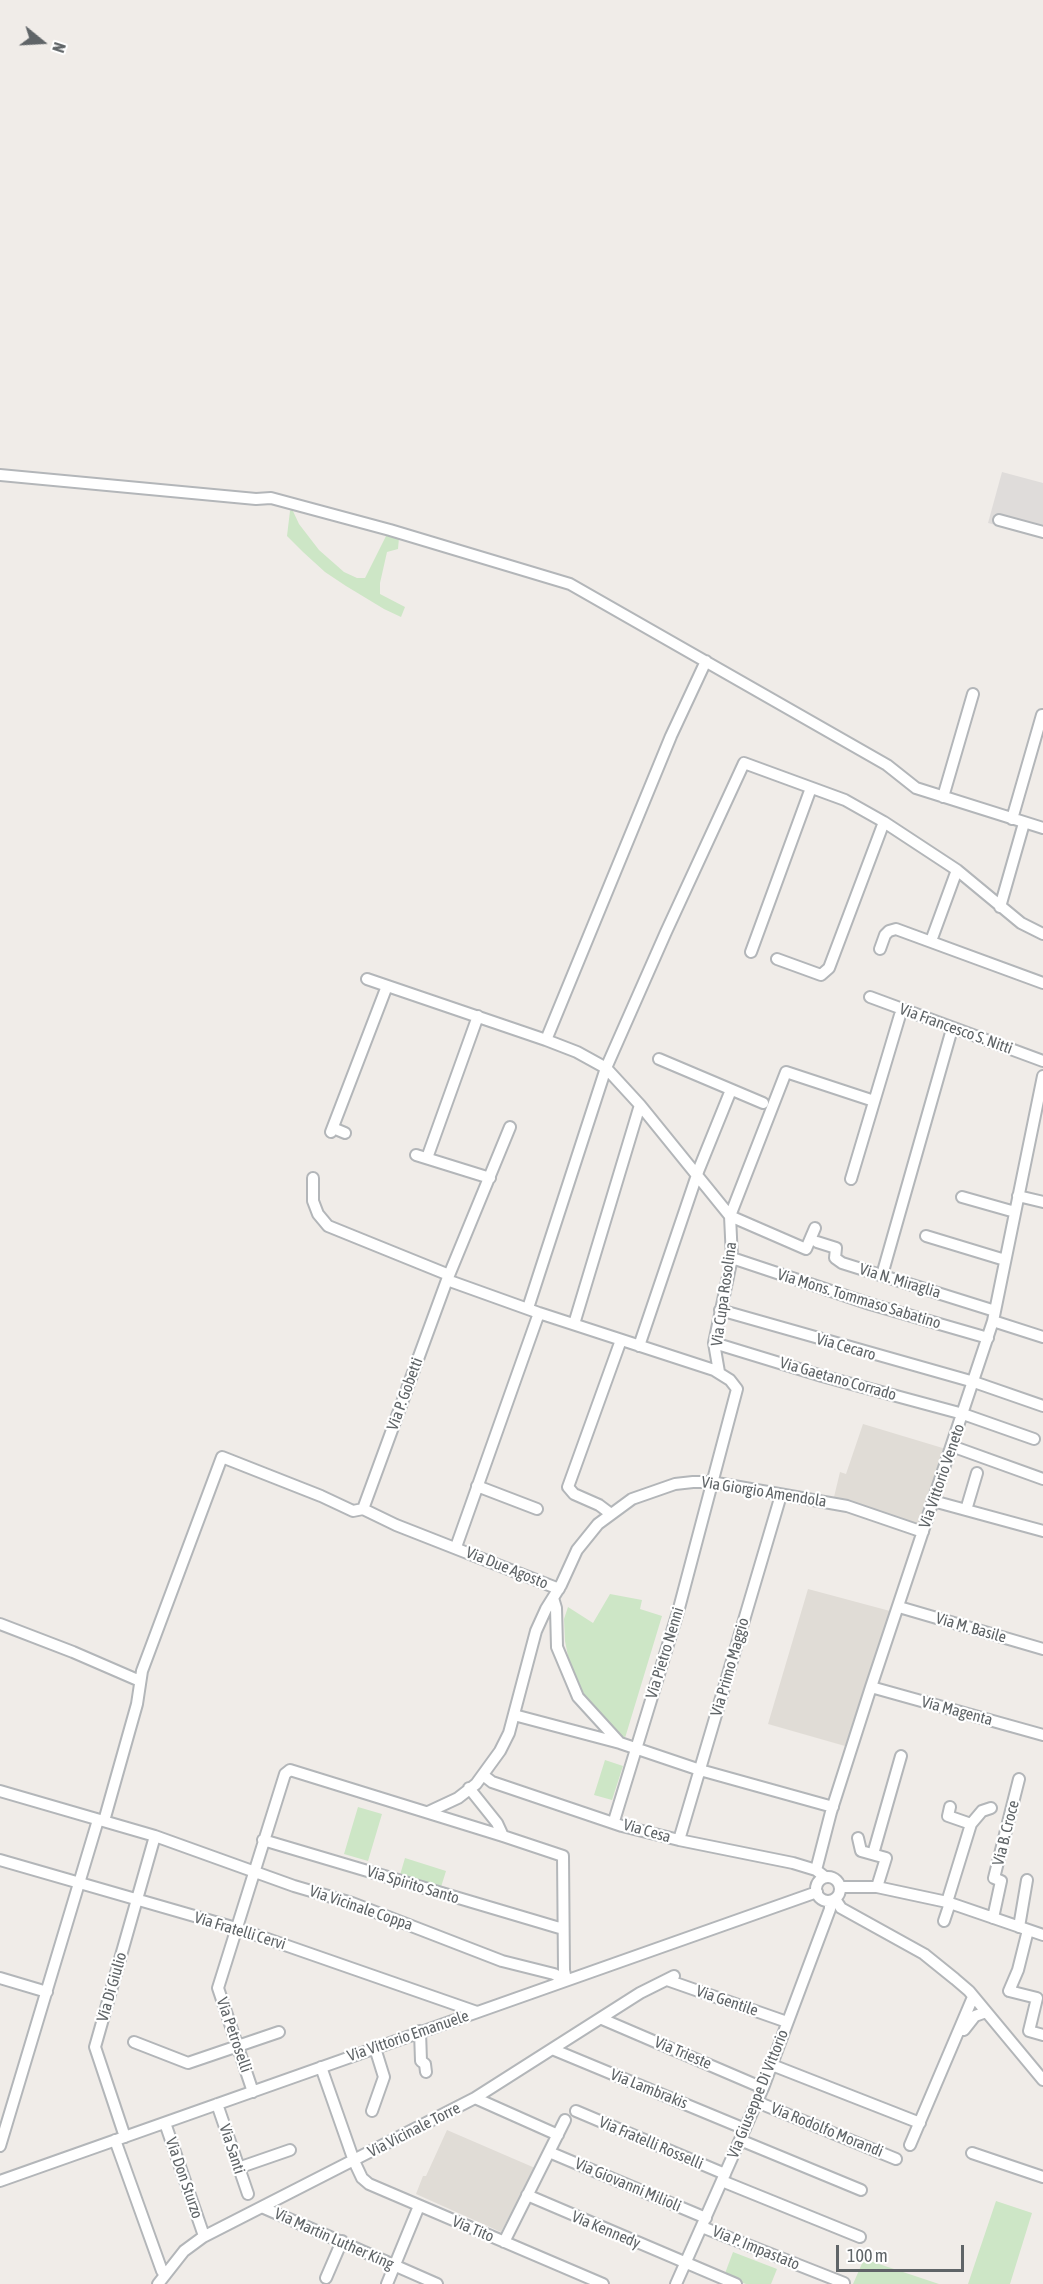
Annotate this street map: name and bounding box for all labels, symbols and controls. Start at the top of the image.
north arrow [12,12,72,72]
text: N [49,40,69,55]
street label: Via Francesco S. Nitti [897,1000,1015,1058]
street label: Via Cupa Rosolina [707,1241,741,1347]
street label: Via N. Miraglia [857,1260,943,1302]
street label: Via Mons. Tommaso Sabatino [775,1265,943,1333]
street label: Via Cecaro [814,1329,878,1365]
street label: Via Gaetano Corrado [778,1353,898,1405]
street label: Via P. Gobetti [383,1355,427,1433]
street label: Via Vittorio Veneto [915,1421,969,1531]
street label: Via Giorgio Amendola [700,1473,828,1511]
street label: Via Due Agosto [463,1543,551,1593]
street label: Via Pietro Nenni [642,1605,688,1701]
street label: Via M. Basile [933,1609,1009,1647]
street label: Via Primo Maggio [707,1616,753,1718]
street label: Via Magenta [919,1692,995,1730]
street label: Via B. Croce [989,1798,1023,1868]
street label: Via Cesa [621,1815,673,1847]
street label: Via Spirito Santo [364,1862,462,1908]
street label: Via Vicinale Coppa [307,1881,415,1935]
street label: Via Fratelli Cervi [192,1908,288,1954]
street label: Via Di Giulio [93,1950,131,2024]
street label: Via Gentile [693,1981,761,2021]
street label: Via Petroselli [212,1995,256,2075]
street label: Via Vittorio Emanuele [345,2006,471,2066]
street label: Via Giuseppe Di Vittorio [723,2027,793,2161]
street label: Via Trieste [652,2032,714,2074]
street label: Via Lambrakis [608,2065,690,2113]
street label: Via Vicinale Torre [365,2098,463,2162]
street label: Via Rodolfo Morandi [768,2099,886,2161]
street label: Via Fratelli Rosselli [596,2112,706,2174]
street label: Via Santi [215,2122,249,2176]
street label: Via Don Sturzo [161,2135,207,2221]
street label: Via Giovanni Milioli [572,2154,684,2216]
street label: Via Martin Luther King [271,2204,397,2274]
street label: Via Kennedy [569,2207,643,2253]
street label: Via Tito [449,2212,497,2246]
street label: Via P. Impastato [709,2222,803,2274]
scale bar [839,2233,966,2271]
text: 100 m [847,2245,888,2266]

